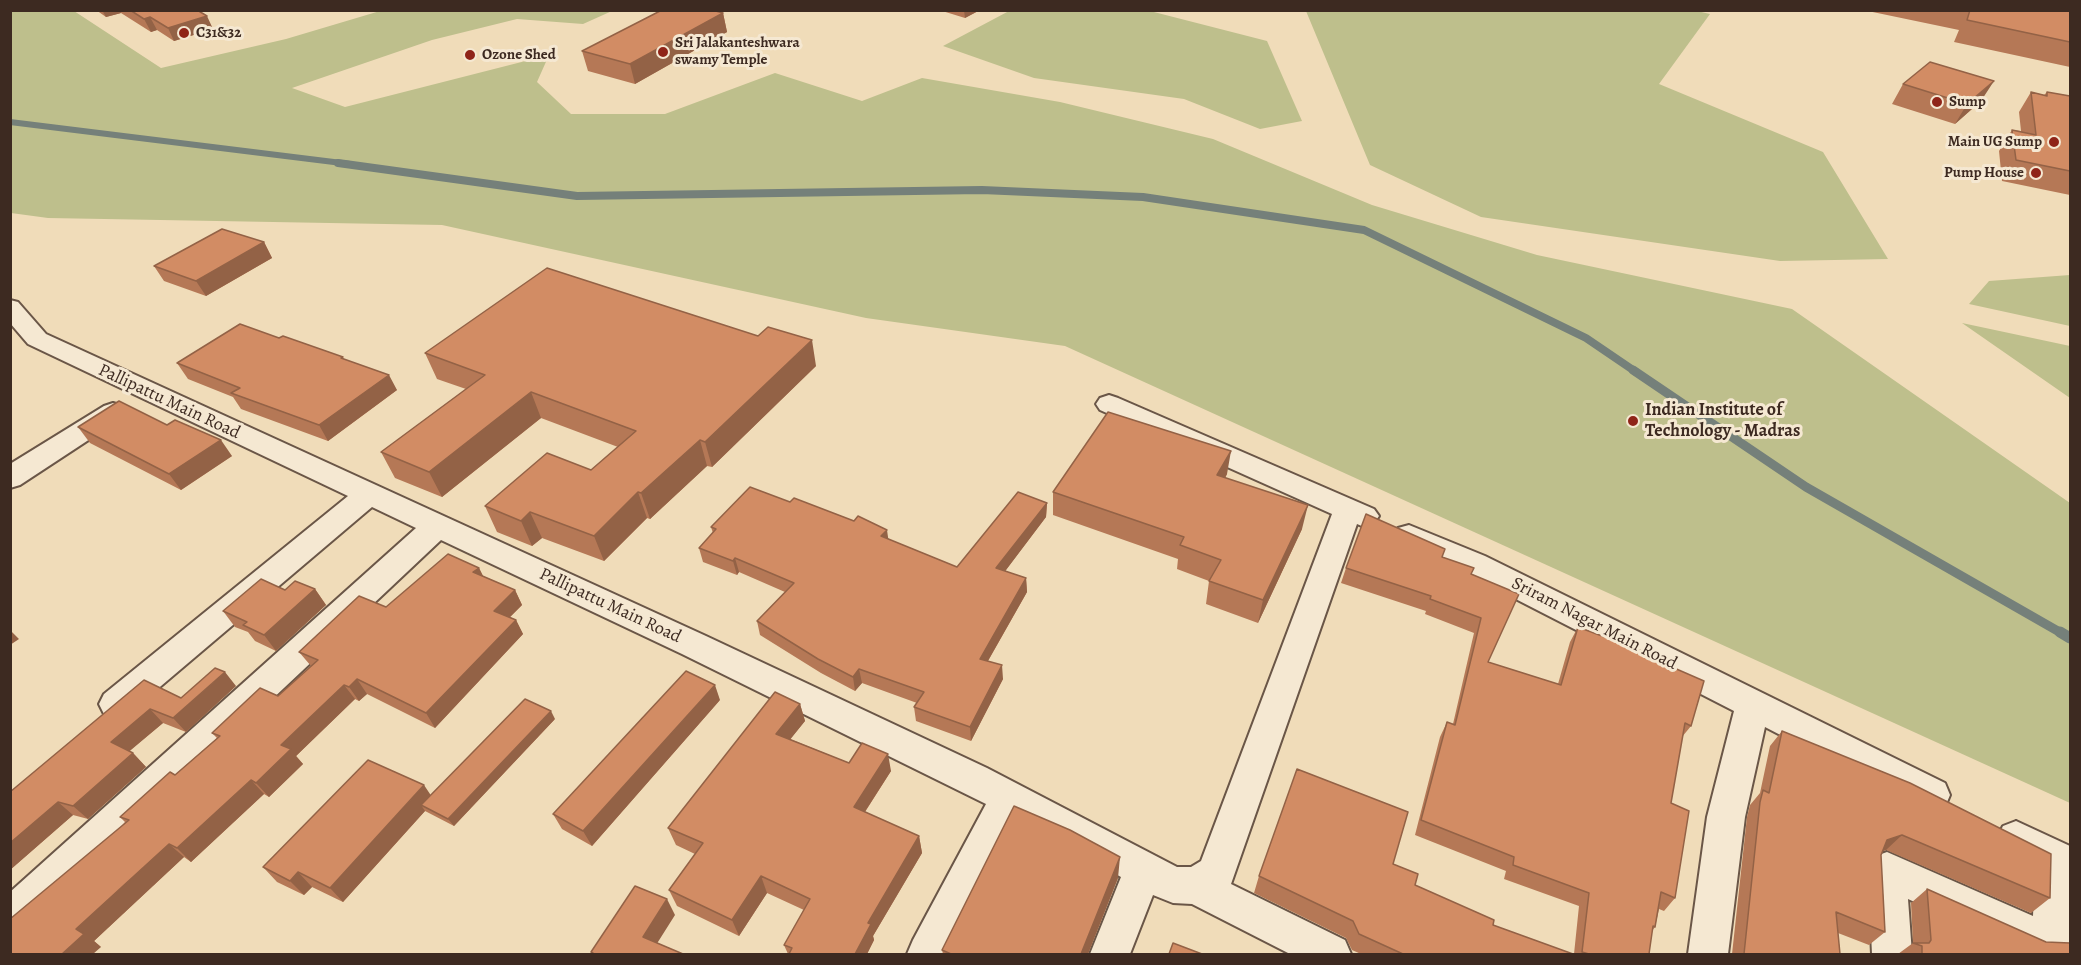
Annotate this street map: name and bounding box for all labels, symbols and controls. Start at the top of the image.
place label: C31&32 [196,24,242,42]
marker: C31&32 [177,26,191,40]
place label: Sri Jalakanteshwara swamy Temple [675,34,800,69]
marker: Sri Jalakanteshwara swamy Temple [656,45,670,59]
place label: Ozone Shed [482,46,556,64]
marker: Ozone Shed [463,48,477,62]
place label: Sump [1949,93,1986,111]
marker: Sump [1930,95,1944,109]
place label: Main UG Sump [1948,133,2042,151]
marker: Main UG Sump [2047,135,2061,149]
place label: Pump House [1944,164,2024,182]
marker: Pump House [2029,166,2043,180]
street label: Pallipattu Main Road [95,360,243,444]
place label: Indian Institute of Technology - Madras [1645,400,1800,442]
marker: Indian Institute of Technology - Madras [1626,414,1640,428]
street label: Pallipattu Main Road [536,564,684,648]
street label: Sriram Nagar Main Road [1508,573,1680,675]

